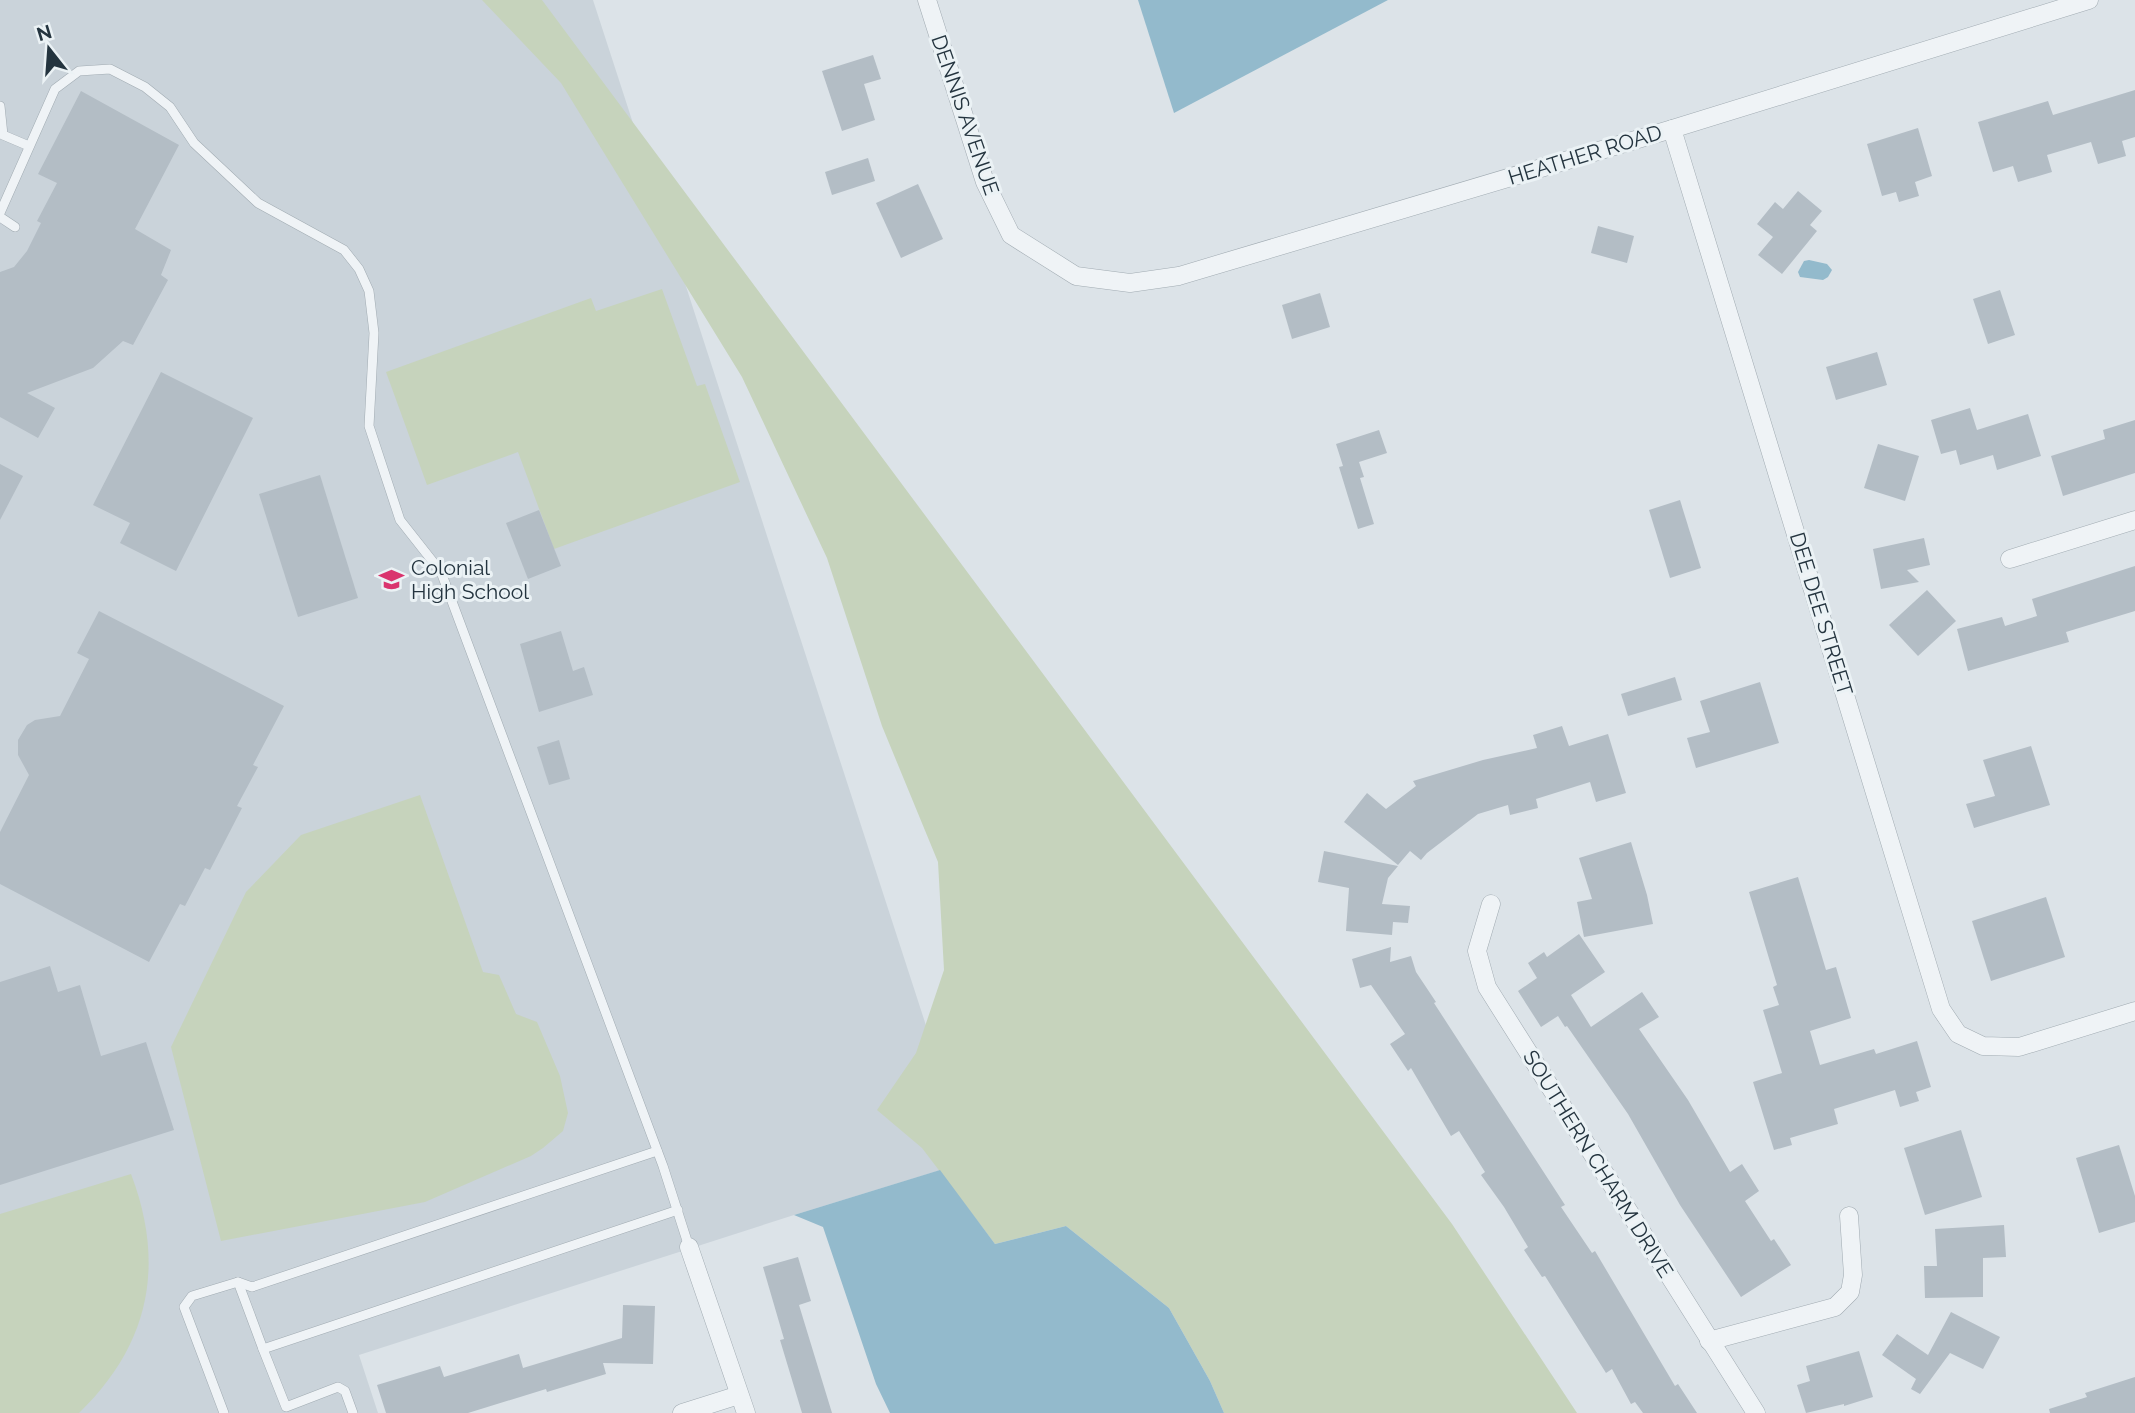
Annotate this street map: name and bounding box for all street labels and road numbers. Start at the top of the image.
street label: DENNIS AVENUE [926,31,1005,198]
street label: HEATHER ROAD [1505,119,1665,190]
street label: DEE DEE STREET [1785,529,1858,699]
street label: SOUTHERN CHARM DRIVE [1518,1045,1679,1282]

